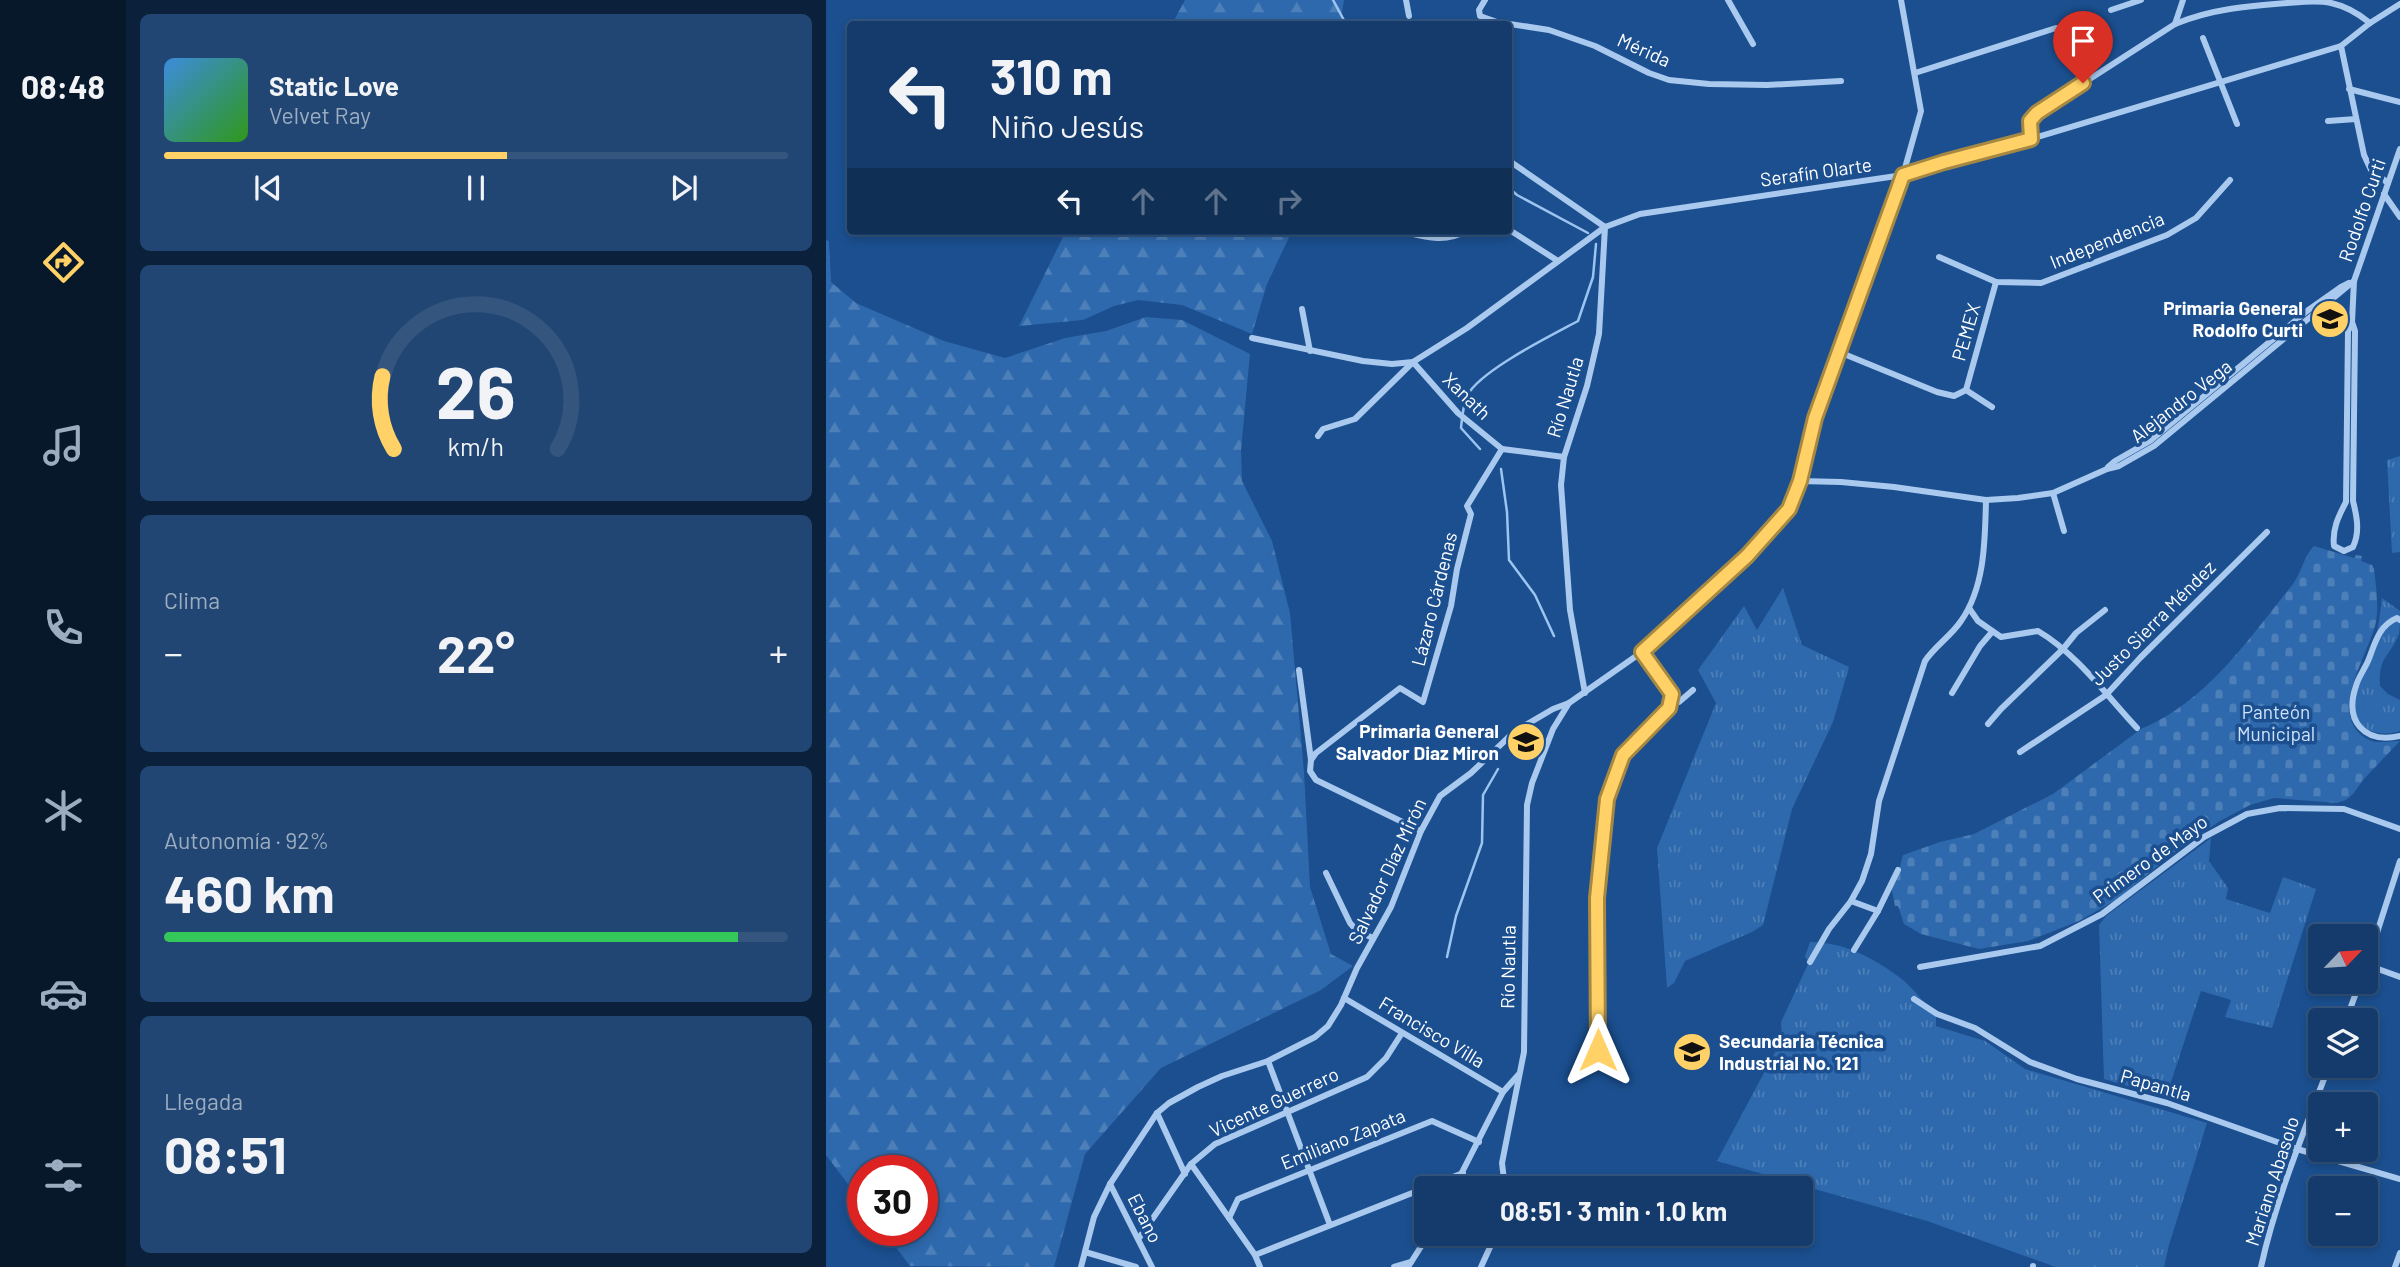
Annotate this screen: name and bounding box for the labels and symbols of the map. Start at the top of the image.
pin [2053,11,2113,83]
street label: Mérida [1614,28,1674,71]
street label: Serafín Olarte [1759,152,1873,191]
street label: Rodolfo Curti [2333,155,2390,265]
street label: Independencia [2046,206,2167,273]
place label: Primaria General Rodolfo Curti [2163,296,2303,341]
school or university icon: Primaria General Rodolfo Curti [2309,298,2351,340]
street label: PEMEX [1946,300,1985,363]
street label: Río Nautla [1541,354,1588,440]
street label: Alejandro Vega [2125,354,2236,447]
street label: Xanath [1439,367,1496,424]
street label: Lázaro Cárdenas [1406,530,1461,668]
street label: Justo Sierra Méndez [2085,555,2220,690]
park label: Panteón Municipal [2237,700,2315,745]
place label: Primaria General Salvador Diaz Miron [1336,719,1499,764]
school or university icon: Primaria General Salvador Diaz Miron [1505,721,1547,763]
street label: Salvador Díaz Mirón [1343,794,1430,947]
street label: Primero de Mayo [2088,809,2211,908]
north arrow [2308,924,2378,994]
street label: Río Nautla [1495,925,1520,1009]
street label: Francisco Villa [1375,991,1489,1072]
position arrow [1561,1013,1635,1087]
place label: Secundaria Técnica Industrial No. 121 [1719,1029,1884,1074]
school or university icon: Secundaria Técnica Industrial No. 121 [1671,1031,1713,1073]
street label: Vicente Guerrero [1206,1062,1342,1142]
street label: Papantla [2118,1063,2194,1106]
street label: Emiliano Zapata [1277,1103,1408,1174]
street label: Mariano Abasolo [2240,1113,2303,1249]
speed limit sign: 30 [847,1155,938,1246]
street label: Ebano [1123,1189,1168,1246]

